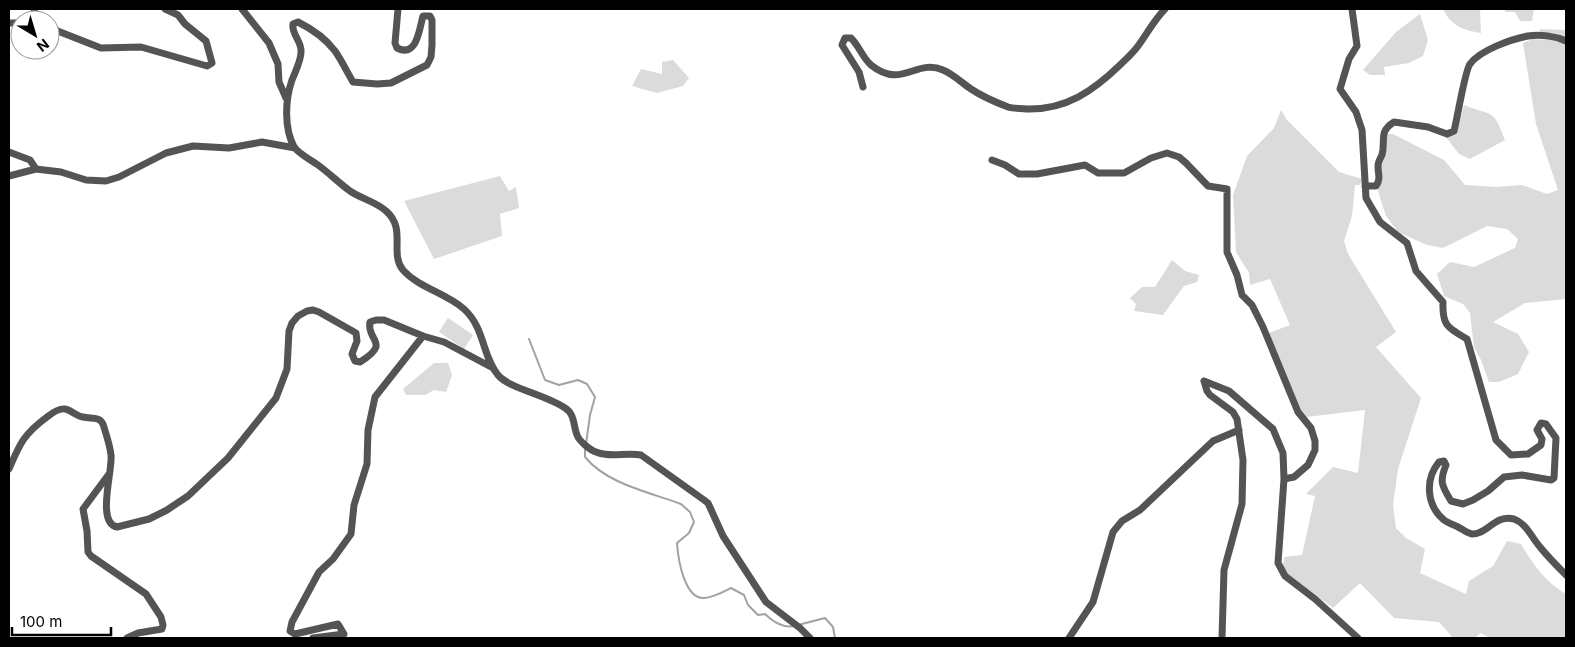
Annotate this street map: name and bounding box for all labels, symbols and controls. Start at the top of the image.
north arrow [10,10,60,60]
text: N [34,36,53,56]
scale bar [12,604,111,636]
text: 100 m [20,612,62,631]

